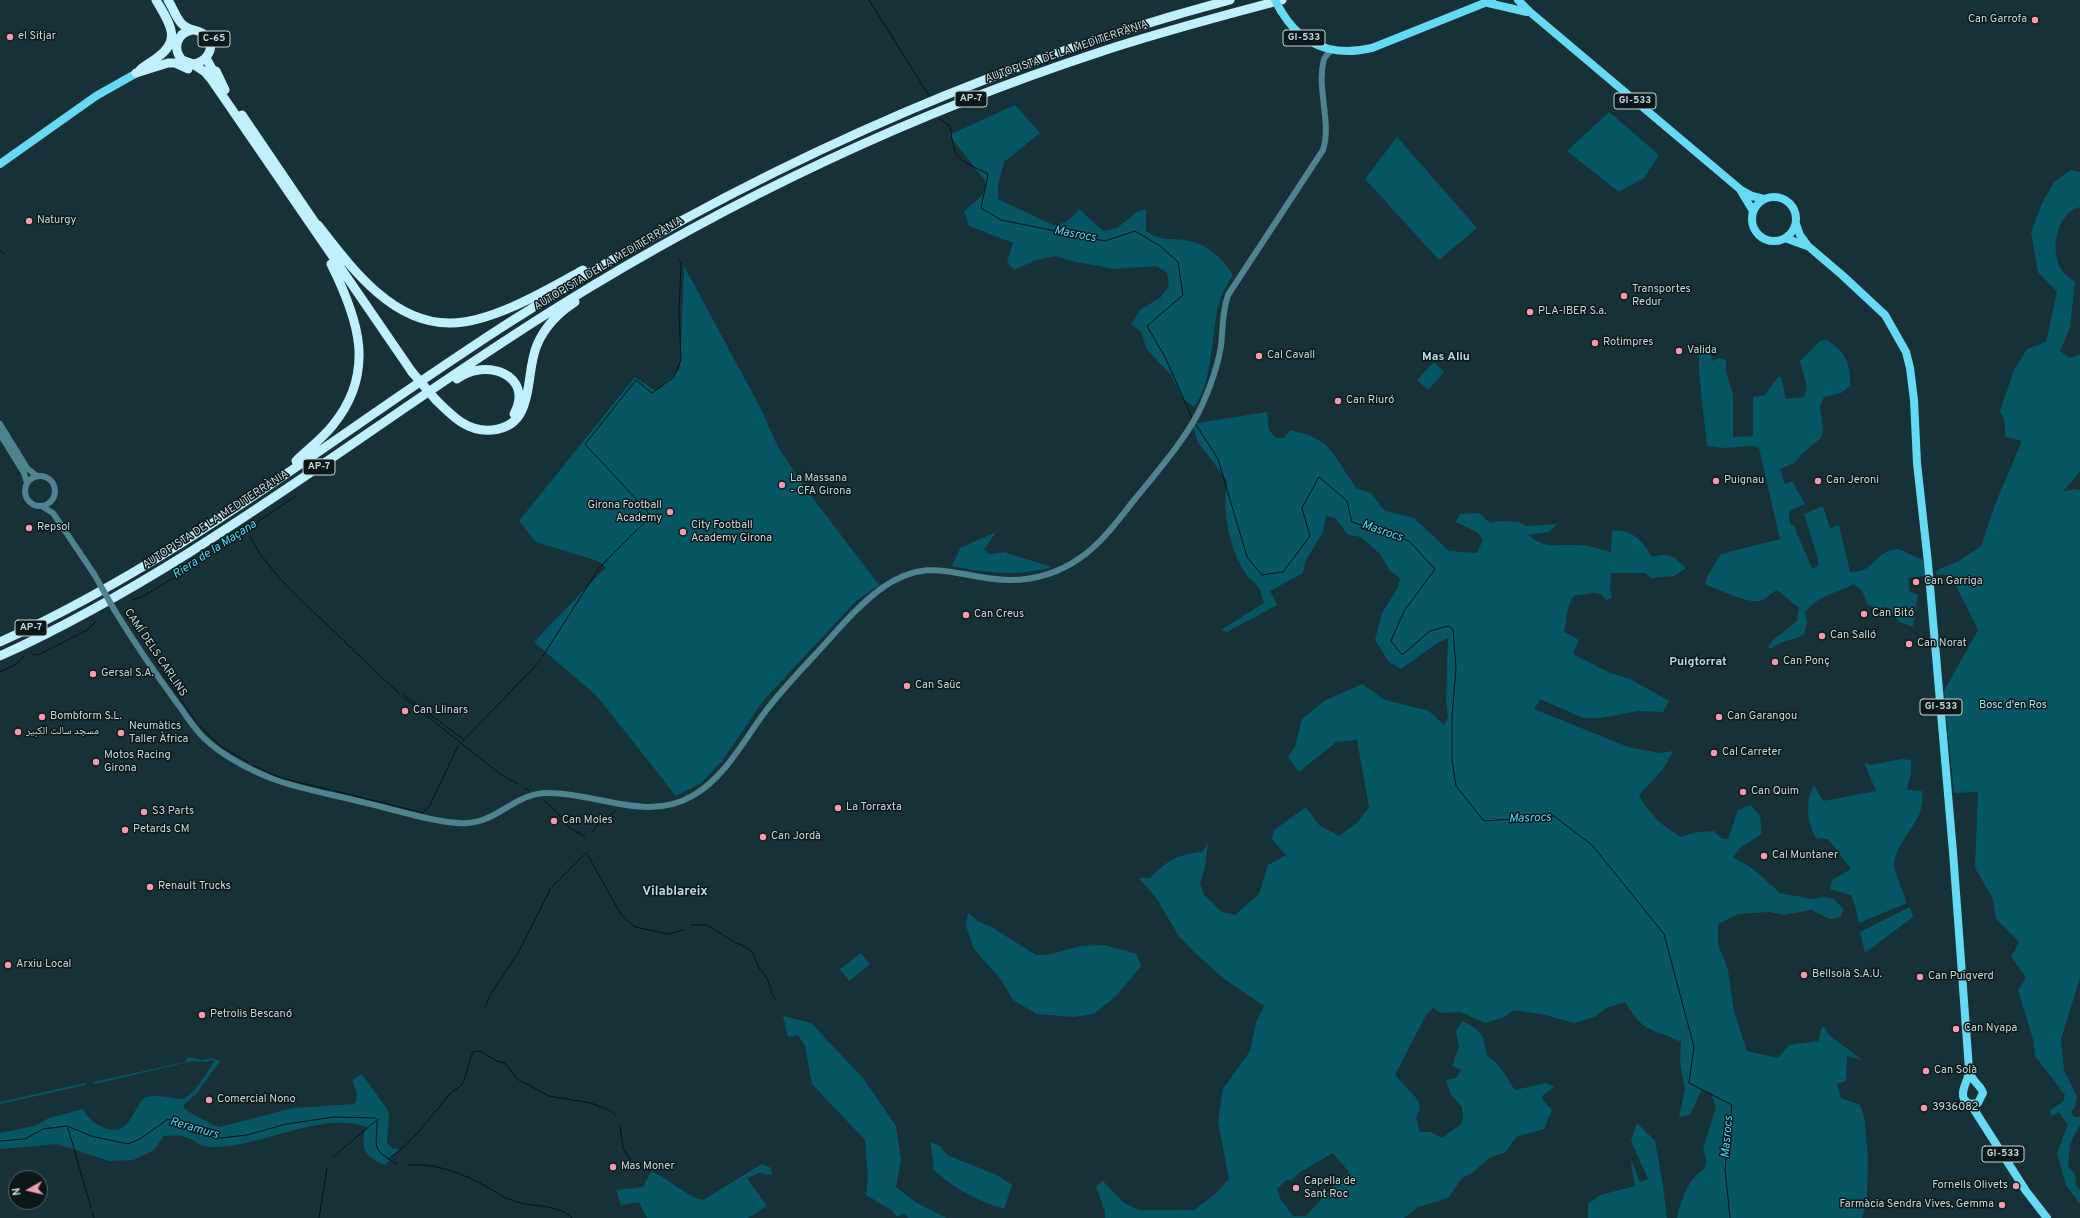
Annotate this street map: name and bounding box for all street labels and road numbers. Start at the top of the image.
street label: AUTOPISTA DE LA MEDITERRÀNIA [984,18,1150,86]
road number: GI-533 [1283,30,1325,46]
road number: C-65 [198,31,230,47]
road number: AP-7 [955,91,987,107]
road number: GI-533 [1614,93,1656,109]
street label: AUTOPISTA DE LA MEDITERRÀNIA [532,214,686,314]
road number: AP-7 [303,459,335,475]
street label: AUTOPISTA DE LA MEDITERRÀNIA [140,468,292,572]
street label: CAMÍ DELS CARLINS [121,607,189,699]
road number: AP-7 [15,620,47,636]
road number: GI-533 [1920,699,1962,715]
road number: GI-533 [1982,1146,2024,1162]

